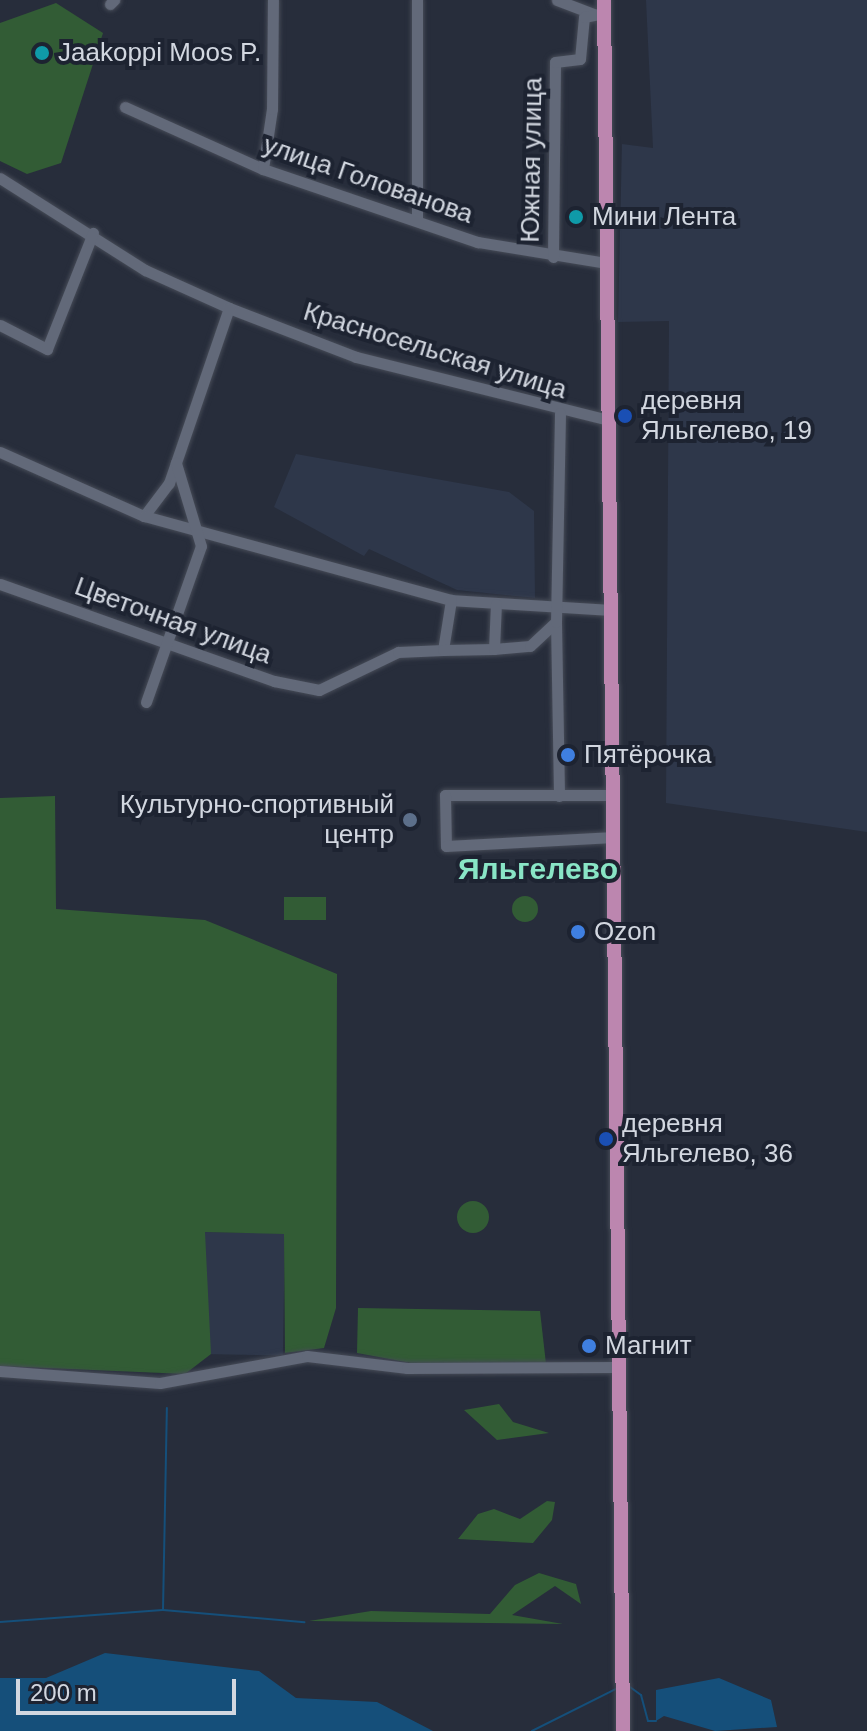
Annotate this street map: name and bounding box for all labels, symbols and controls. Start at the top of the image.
place label: Jaakoppi Moos P. [58,37,261,69]
marker: Jaakoppi Moos P. [33,44,51,62]
street label: Южная улица [515,77,549,243]
street label: улица Голованова [259,129,477,231]
place label: Мини Лента [592,201,736,233]
marker: Мини Лента [567,208,585,226]
street label: Красносельская улица [300,296,570,406]
place label: деревня Яльгелево, 19 [641,385,812,446]
marker: деревня Яльгелево, 19 [616,407,634,425]
street label: Цветочная улица [70,571,276,671]
place label: Пятёрочка [584,739,711,771]
marker: Пятёрочка [559,746,577,764]
place label: Культурно-спортивный центр [120,789,394,850]
marker: Культурно-спортивный центр [401,811,419,829]
district label: Яльгелево [458,851,618,887]
place label: Ozon [594,916,656,948]
marker: Ozon [569,923,587,941]
place label: деревня Яльгелево, 36 [622,1108,793,1170]
marker: деревня Яльгелево, 36 [597,1130,615,1148]
place label: Магнит [605,1330,692,1362]
marker: Магнит [580,1337,598,1355]
scale bar [20,1663,240,1713]
text: 200 m [30,1679,97,1706]

